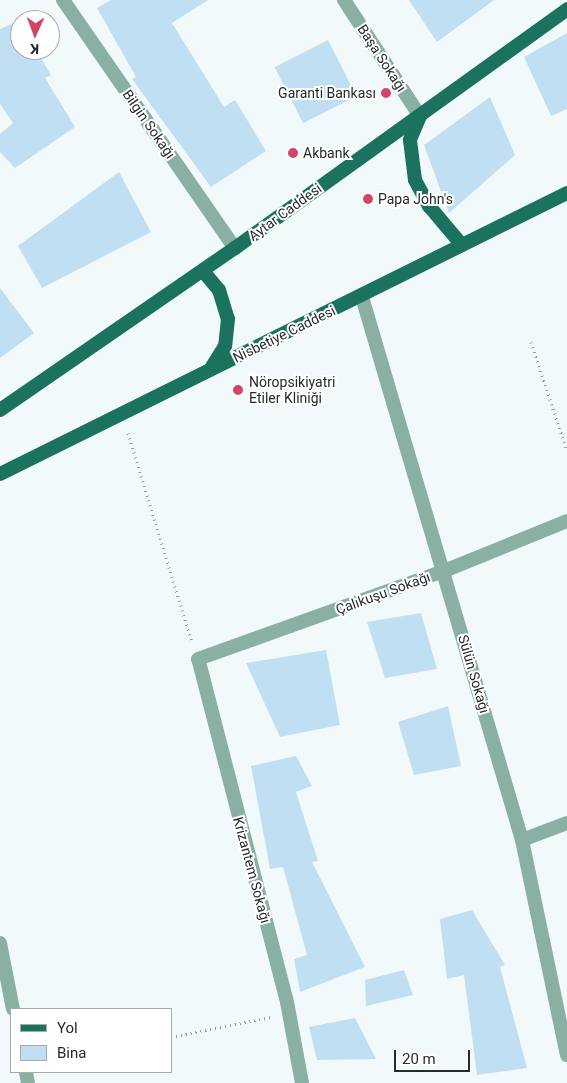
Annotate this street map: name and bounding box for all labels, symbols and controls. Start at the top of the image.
north arrow [10,10,60,60]
street label: Başa Sokağı [354,21,410,95]
text: K [30,41,39,57]
place label: Garanti Bankası [278,85,376,101]
street label: Bilgin Sokağı [119,86,179,162]
marker: Garanti Bankası [380,87,392,99]
place label: Akbank [303,145,350,161]
marker: Akbank [287,147,299,159]
street label: Aytar Caddesi [245,180,325,244]
place label: Papa John's [378,191,453,207]
marker: Papa John's [362,193,374,205]
street label: Nisbetiye Caddesi [230,302,338,366]
place label: Nöropsikiyatri Etiler Kliniği [249,374,335,407]
marker: Nöropsikiyatri Etiler Kliniği [231,383,245,397]
street label: Çalıkuşu Sokağı [334,568,432,618]
street label: Sülün Sokağı [455,633,493,715]
street label: Krizantem Sokağı [230,815,274,925]
legend [10,1008,172,1073]
text: Yol [57,1019,78,1037]
scale bar [397,1040,473,1072]
text: Bina [57,1044,86,1062]
text: 20 m [402,1050,436,1068]

